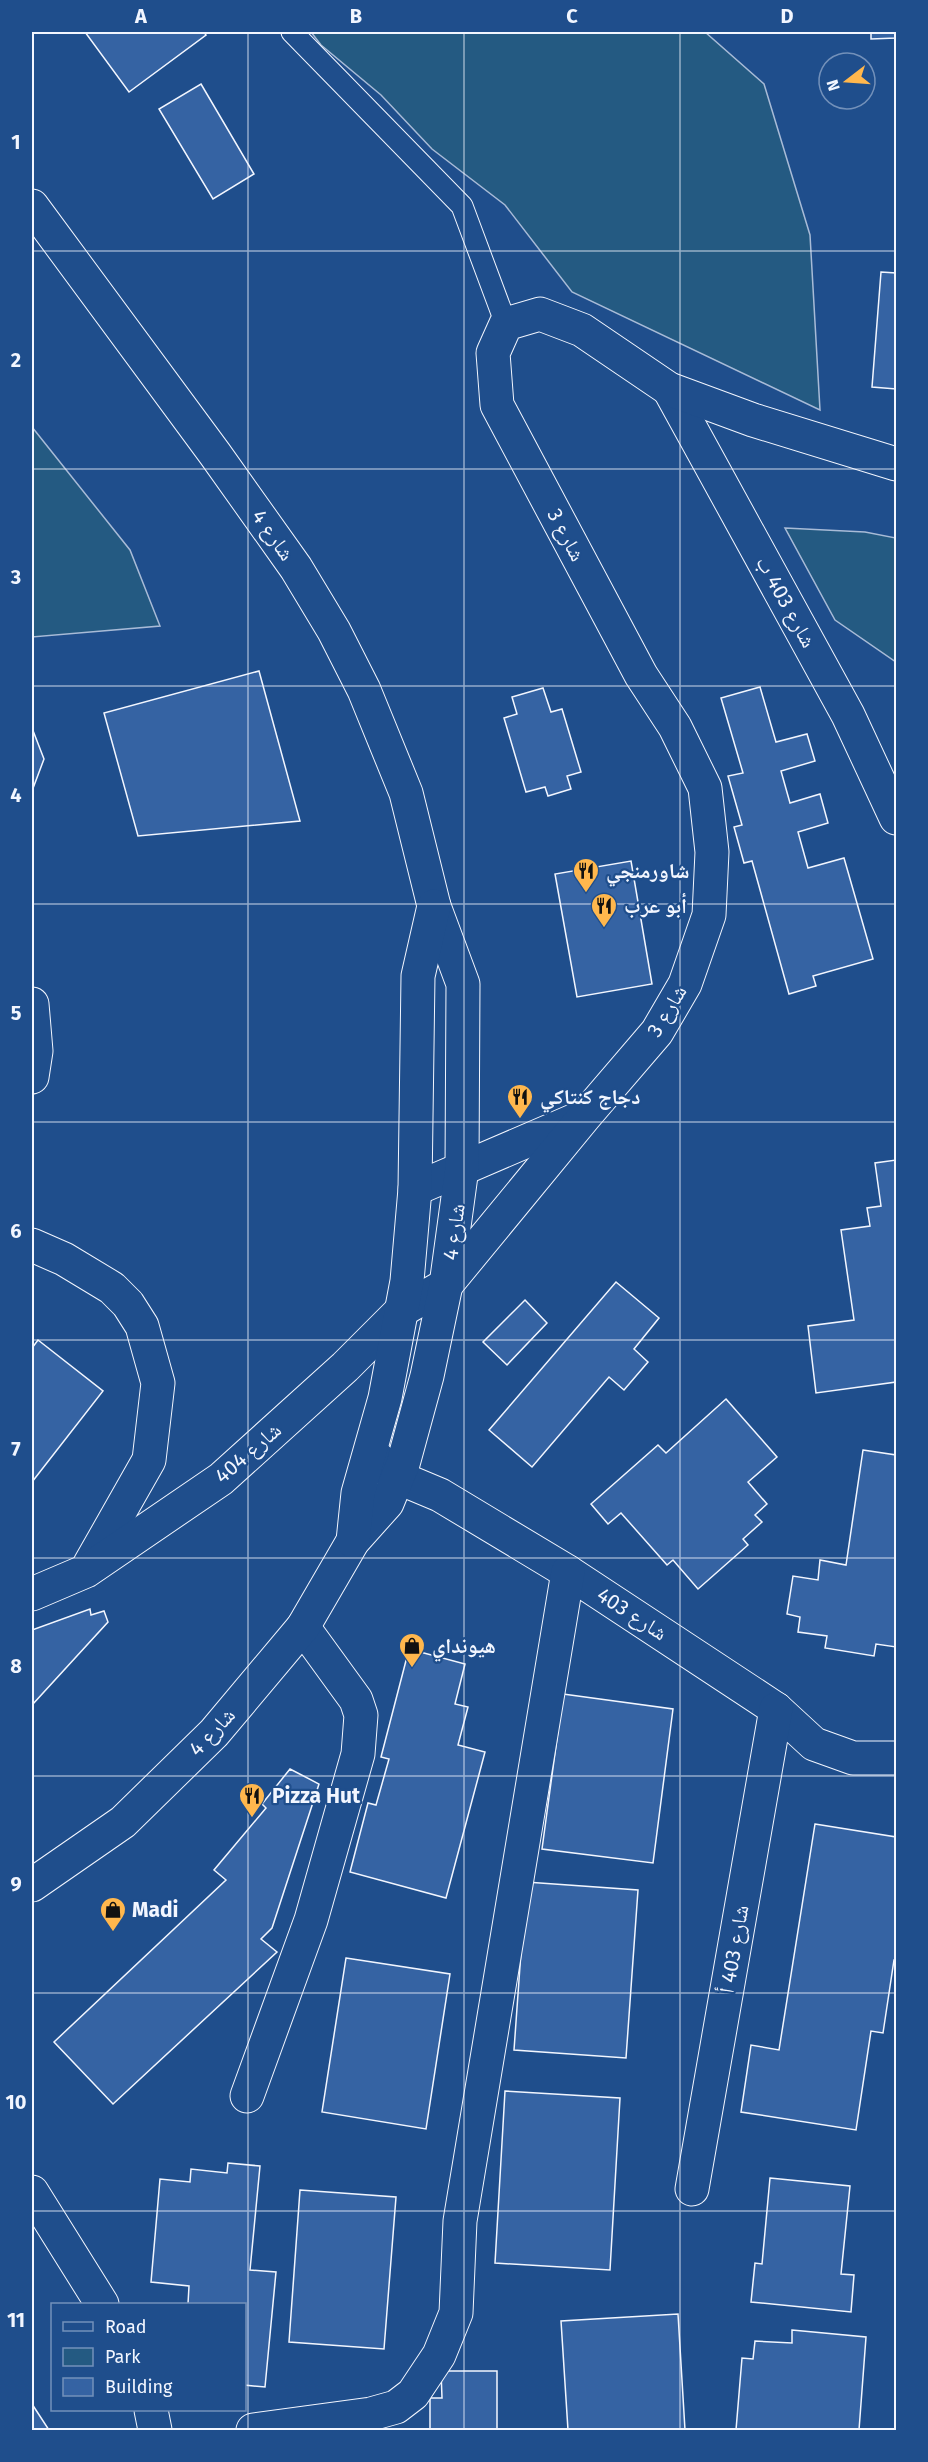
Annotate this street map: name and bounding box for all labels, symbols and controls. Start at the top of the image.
text: A [134,4,148,28]
text: B [350,4,362,28]
text: C [566,4,578,28]
text: D [780,4,794,28]
north arrow [817,51,877,111]
text: N [822,77,844,93]
text: 1 [11,130,21,154]
text: 2 [11,348,21,372]
street label: شارع 4 [246,504,300,566]
street label: شارع 3 [541,504,591,566]
street label: شارع 403 ب [750,552,822,652]
text: 3 [10,565,21,589]
text: 4 [10,783,22,807]
restaurant icon: شاورمنجي [571,856,601,894]
place label: شاورمنجي [606,858,689,887]
restaurant icon: أبو عرب [589,891,619,929]
place label: أبو عرب [624,892,687,919]
street label: شارع 3 [641,980,693,1042]
text: 5 [11,1001,22,1025]
restaurant icon: دجاج كنتاكي [505,1082,535,1120]
place label: دجاج كنتاكي [540,1084,640,1113]
street label: شارع 4 [437,1202,471,1262]
text: 6 [10,1219,22,1243]
street label: شارع 404 [209,1417,287,1489]
text: 7 [11,1437,21,1461]
street label: شارع 403 [592,1582,672,1646]
shop icon: هيونداي [397,1631,427,1669]
place label: هيونداي [432,1633,496,1662]
text: 8 [10,1654,22,1678]
street label: شارع 4 [183,1702,241,1762]
restaurant icon: Pizza Hut [237,1781,267,1819]
place label: Pizza Hut [272,1783,361,1809]
text: 9 [10,1872,22,1896]
shop icon: Madi [98,1895,128,1933]
place label: Madi [132,1897,179,1923]
street label: شارع 403 أ [713,1903,755,1995]
text: 10 [6,2090,26,2114]
legend [51,2303,246,2411]
text: 11 [7,2308,25,2332]
text: Road [105,2316,147,2338]
text: Park [105,2346,141,2368]
text: Building [105,2376,173,2398]

